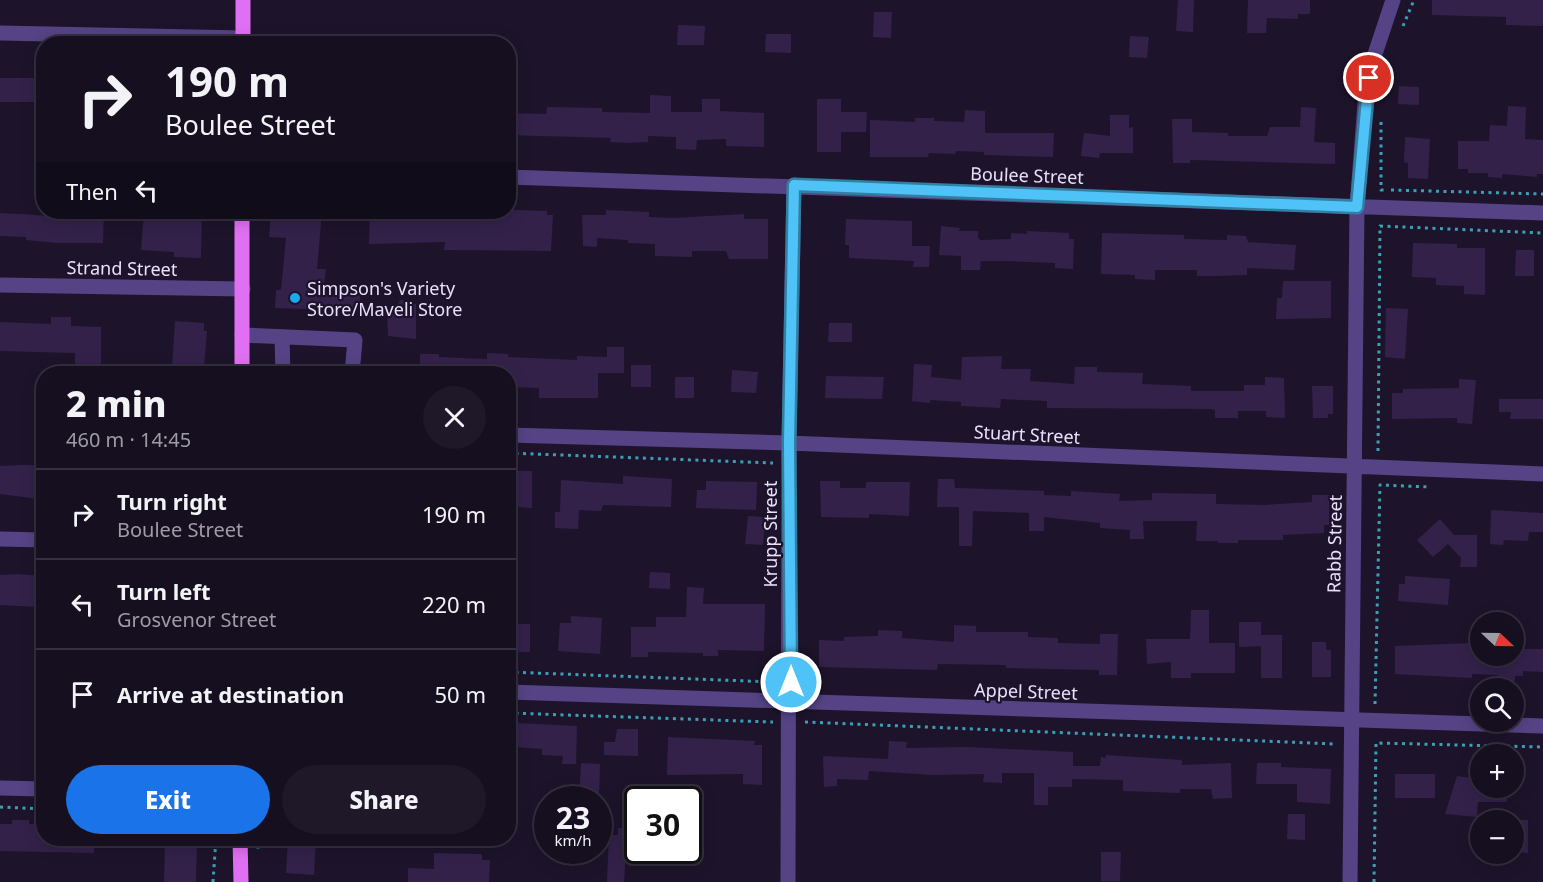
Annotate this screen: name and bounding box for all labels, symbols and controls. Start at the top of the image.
text: 190 m [165,52,289,109]
pin [1343,52,1394,103]
icon: right [66,60,144,138]
icon: arrive [1352,61,1385,94]
text: Boulee Street [165,106,335,143]
street label: Boulee Street [970,161,1085,189]
icon: left [130,174,163,207]
text: Then [66,176,118,206]
street label: Strand Street [66,255,178,281]
place label: Simpson's Variety Store/Maveli Store [307,276,462,321]
marker: Simpson's Variety Store/Maveli Store [288,291,302,305]
text: 2 min [66,379,167,428]
button: close [423,386,486,449]
street label: Stuart Street [973,419,1081,449]
text: 460 m · 14:45 [66,426,191,453]
street label: Krupp Street [758,480,782,587]
text: Turn right [117,486,227,516]
street label: Rabb Street [1321,494,1347,593]
icon: right [66,498,99,531]
text: 190 m [422,499,486,529]
text: Boulee Street [117,516,243,543]
text: Turn left [117,576,211,606]
icon: left [66,588,99,621]
text: 220 m [422,589,486,619]
text: Grosvenor Street [117,606,276,633]
north arrow [1470,612,1524,666]
map controls [1470,612,1524,864]
position arrow [759,650,823,714]
street label: Appel Street [974,677,1079,705]
icon: arrive [66,678,99,711]
button: search [1470,678,1524,732]
text: Arrive at destination [117,679,344,709]
text: 50 m [435,679,486,709]
button: + [1470,744,1524,798]
button: Exit [66,765,270,834]
button: Share [282,765,486,834]
speed limit sign: 30 [624,786,702,864]
text: 23 [556,797,590,838]
button: − [1470,810,1524,864]
text: km/h [555,830,591,850]

